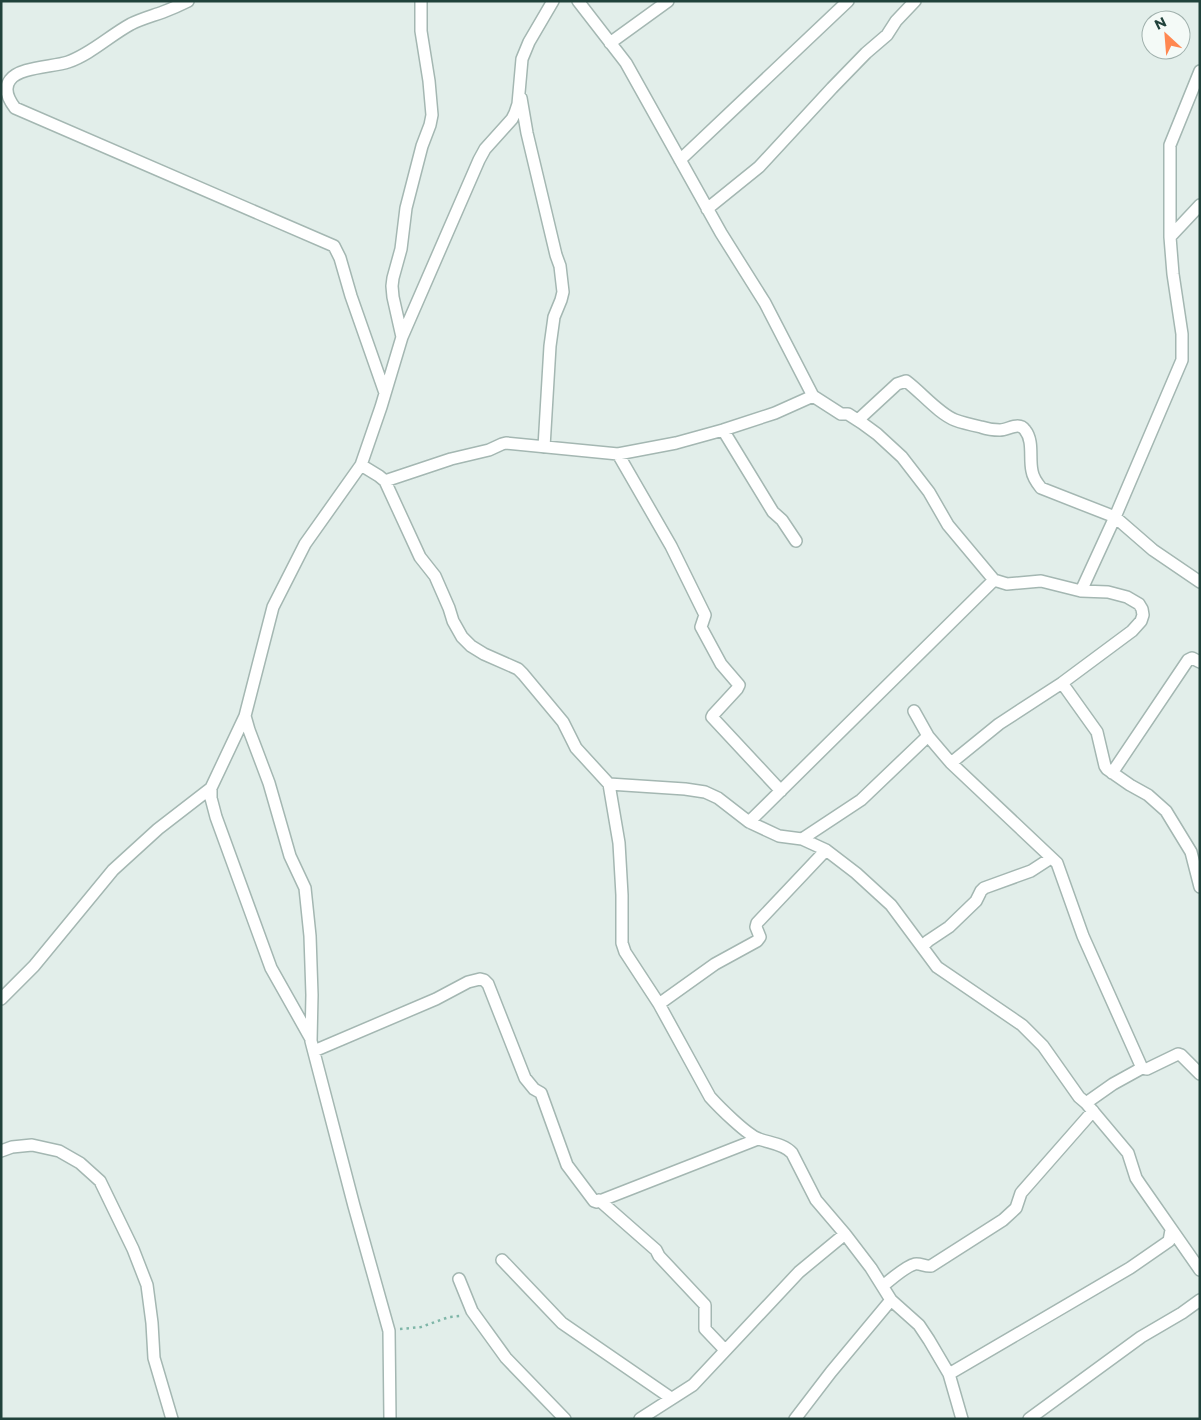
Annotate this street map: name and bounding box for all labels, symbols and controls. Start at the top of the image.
north arrow [1141,10,1191,60]
text: N [1151,13,1169,34]

